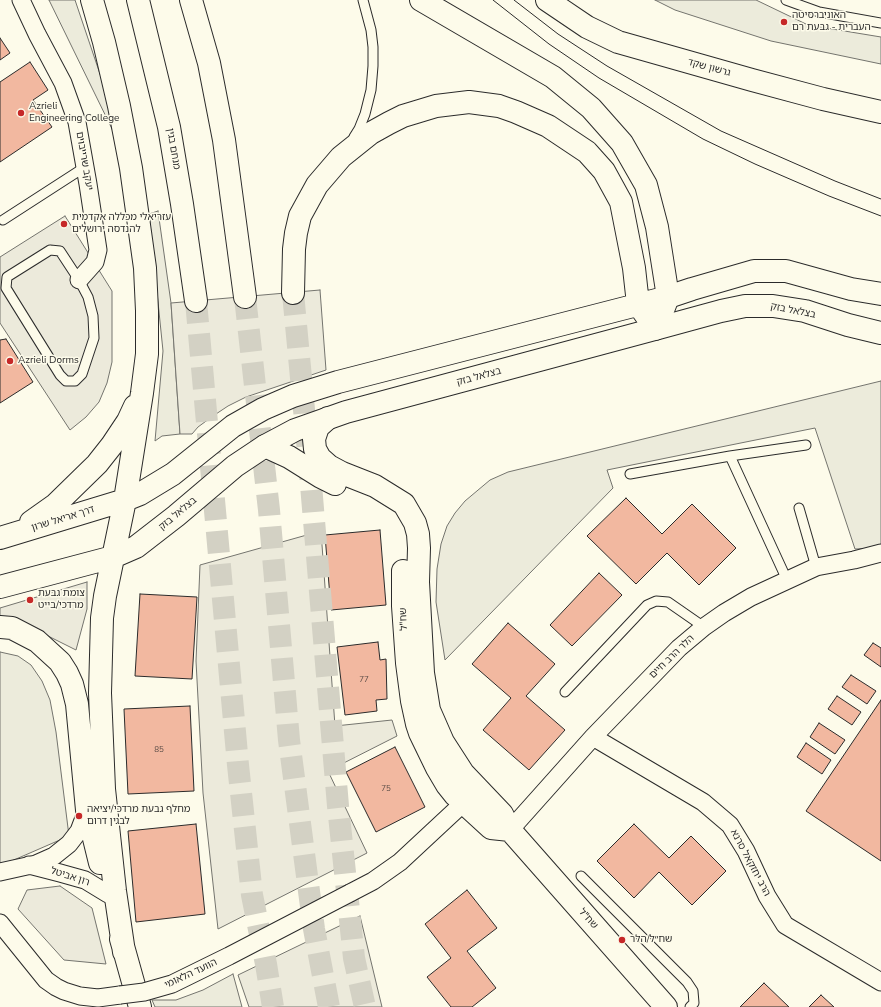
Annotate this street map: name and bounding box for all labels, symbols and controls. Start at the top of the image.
place label: האוניברסיטה העברית - גבעת רם [792,10,871,34]
marker: האוניברסיטה העברית - גבעת רם [779,17,789,27]
street label: גרשון שקד [686,56,732,80]
place label: Azrieli Engineering College [29,101,119,124]
marker: Azrieli Engineering College [16,108,26,118]
street label: מנחם בגין [163,127,183,171]
street label: יעקב שרייבוים [73,131,95,191]
place label: עזריאלי מכללה אקדמית להנדסה ירושלים [72,212,171,236]
marker: עזריאלי מכללה אקדמית להנדסה ירושלים [59,219,69,229]
street label: בצלאל בזק [769,301,817,321]
place label: Azrieli Dorms [18,355,79,367]
marker: Azrieli Dorms [5,356,15,366]
street label: בצלאל בזק [455,365,503,389]
street label: בצלאל בזק [157,495,199,533]
street label: דרך אריאל שרון [30,504,96,534]
place label: צומת גבעת מרדכי/בייט [38,588,85,612]
marker: צומת גבעת מרדכי/בייט [25,595,35,605]
street label: שח"ל [397,607,411,631]
street label: הלר הרב חיים [647,633,697,681]
house number: 77 [359,675,369,685]
house number: 85 [154,745,164,755]
house number: 75 [381,784,391,794]
place label: מחלף גבעת מרדכי/יציאה לבגין דרום [87,804,190,828]
marker: מחלף גבעת מרדכי/יציאה לבגין דרום [74,811,84,821]
street label: הרב יחזקאל סרנא [727,827,773,899]
street label: רון אביטל [49,865,91,889]
street label: שח"ל [576,906,600,932]
place label: שח״ל/הלר [630,934,672,946]
marker: שח״ל/הלר [617,935,627,945]
street label: הוועד הלאומי [163,957,219,991]

